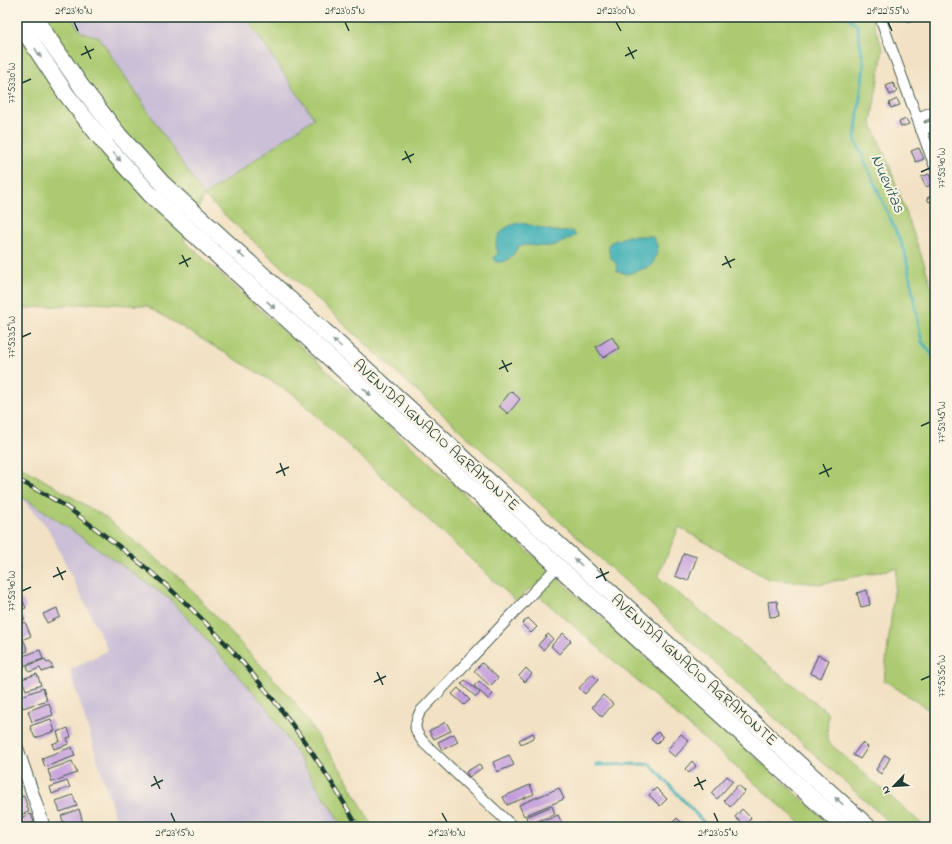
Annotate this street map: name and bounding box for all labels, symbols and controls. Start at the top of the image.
text: 21°23'10"N [55,4,93,19]
text: 21°23'05"N [325,4,365,19]
text: 21°23'00"N [597,4,636,19]
text: 21°22'55"N [867,4,909,19]
one-way arrow [35,47,42,59]
text: 77°53'30"W [5,63,20,103]
text: 77°53'40"W [935,148,950,188]
water label: Nuevitas [864,150,912,217]
one-way arrow [112,151,121,162]
one-way arrow [236,250,246,260]
one-way arrow [266,300,276,309]
text: 77°53'35"W [5,316,20,358]
one-way arrow [332,338,342,347]
street label: AVENIDA IGNACIO AGRAMONTE [347,354,524,517]
one-way arrow [362,388,372,397]
text: 77°53'45"W [935,401,950,443]
one-way arrow [573,558,583,567]
text: 77°53'40"W [5,571,20,611]
street label: AVENIDA IGNACIO AGRAMONTE [605,589,782,752]
text: 77°53'50"W [935,655,950,697]
north arrow [874,766,914,806]
text: N [877,783,895,797]
one-way arrow [834,796,845,805]
text: 21°23'15"N [156,826,195,841]
text: 21°23'10"N [428,826,466,841]
text: 21°23'05"N [698,826,738,841]

